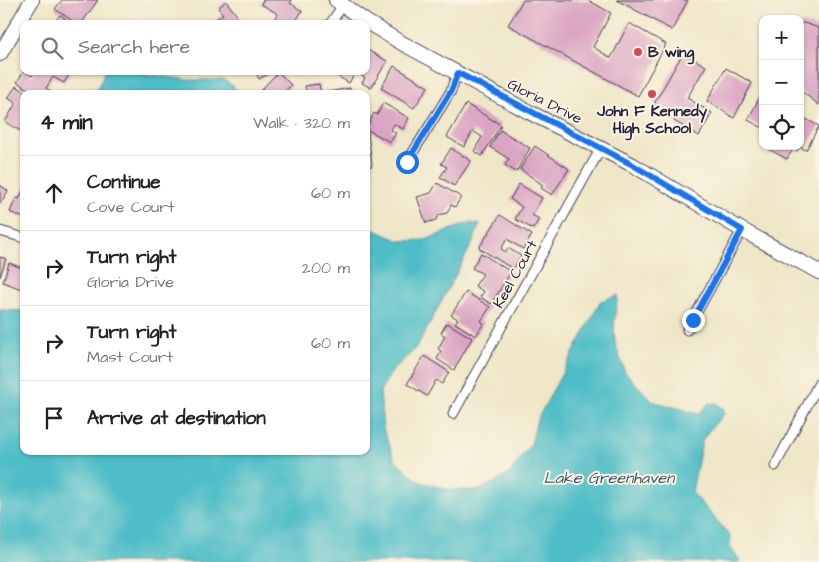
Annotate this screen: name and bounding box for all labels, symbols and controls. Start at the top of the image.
map controls [759,15,804,150]
button: + [759,15,804,60]
search box [20,20,370,75]
icon: search [38,34,66,62]
text: Search here [78,34,190,61]
place label: B wing [648,42,695,65]
marker: B wing [632,46,644,58]
button: − [759,60,804,105]
street label: Gloria Drive [504,74,586,129]
marker: John F Kennedy High School [646,88,658,100]
place label: John F Kennedy High School [596,101,708,141]
button: locate [759,105,804,150]
text: 4 min [40,108,93,137]
text: Walk · 320 m [253,112,350,134]
route start [396,151,419,174]
text: Continue [87,169,161,196]
icon: ahead [40,179,68,207]
text: 60 m [311,182,350,204]
text: Cove Court [87,196,174,218]
street label: Keel Court [488,236,543,312]
text: Turn right [87,244,176,271]
icon: right [40,254,68,282]
text: 200 m [302,257,350,279]
text: Gloria Drive [87,271,174,293]
route end [682,309,705,332]
text: Turn right [87,319,176,346]
icon: right [40,329,68,357]
text: 60 m [311,332,350,354]
text: Mast Court [87,346,173,368]
icon: arrive [40,404,68,432]
text: Arrive at destination [87,405,266,432]
water label: Lake Greenhaven [544,467,676,489]

